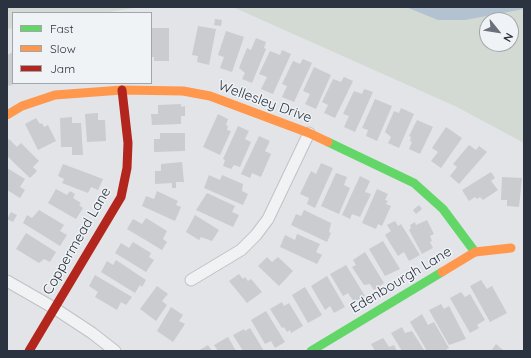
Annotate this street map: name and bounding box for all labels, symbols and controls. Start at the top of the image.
legend [12,12,152,84]
north arrow [479,12,519,52]
text: Fast [50,21,74,36]
text: N [500,30,517,45]
text: Slow [50,41,76,56]
text: Jam [50,61,75,76]
street label: Wellesley Drive [216,77,314,127]
street label: Coppermead Lane [39,184,115,298]
street label: Edenbourgh Lane [347,243,455,317]

